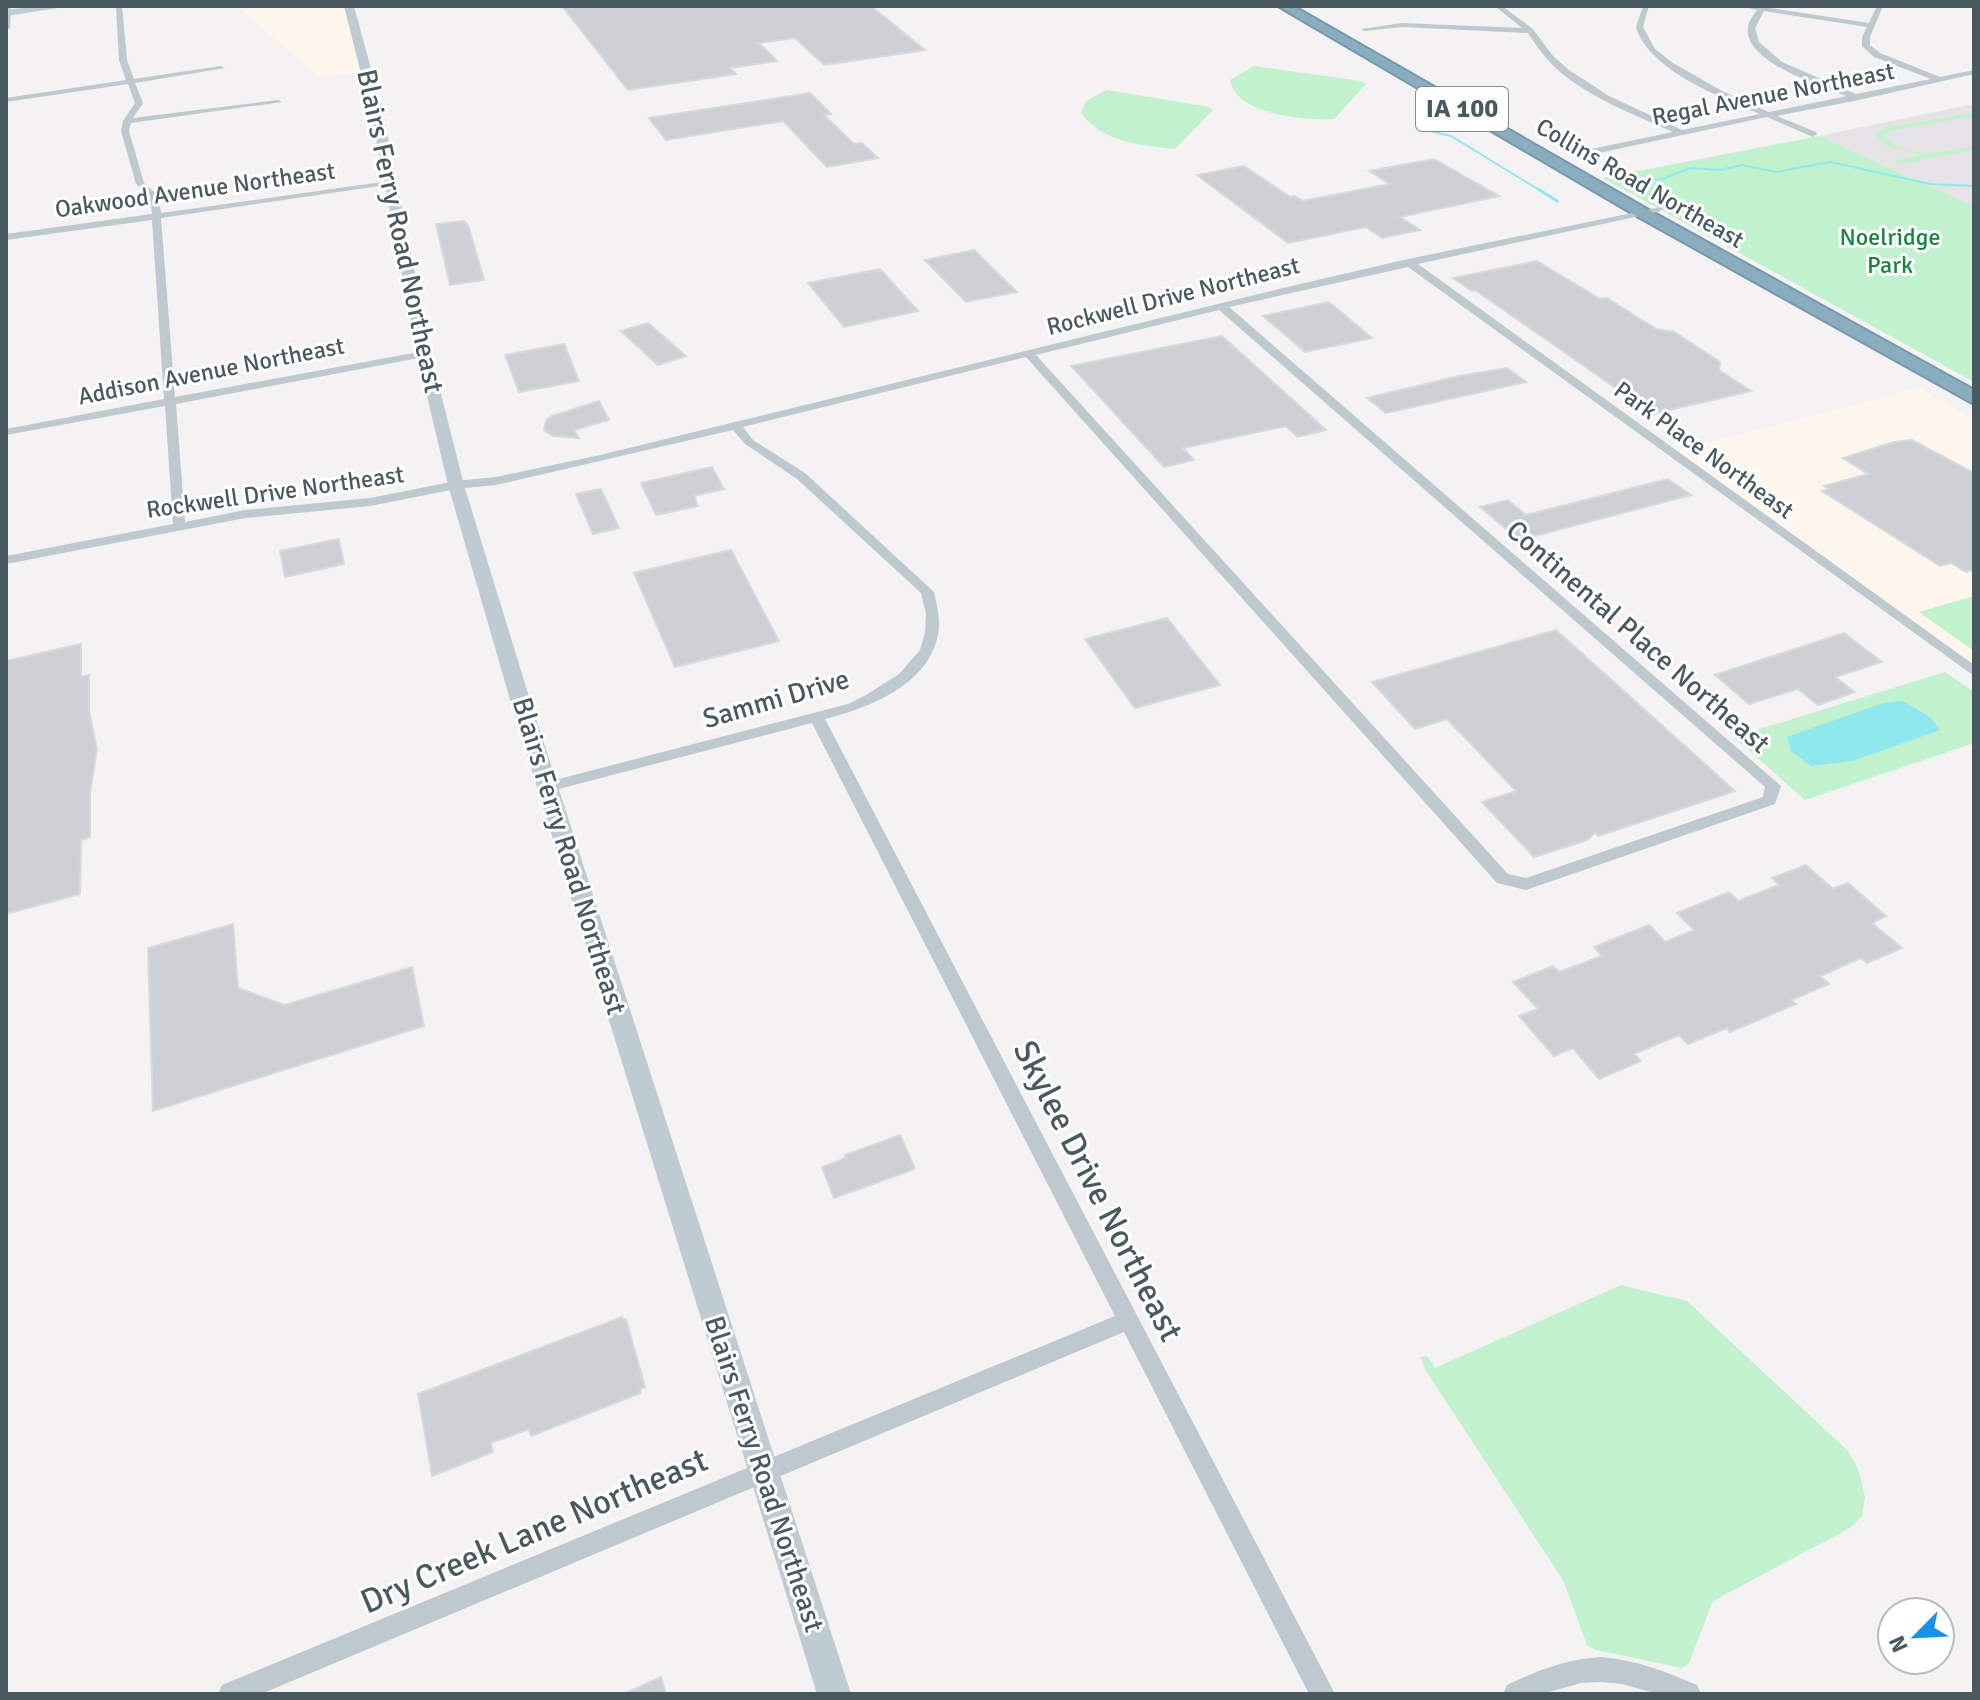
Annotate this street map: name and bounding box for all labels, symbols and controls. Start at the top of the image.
street label: Regal Avenue Northeast [1649,56,1897,132]
street label: Blairs Ferry Road Northeast [349,66,451,396]
road number: IA 100 [1416,87,1508,131]
street label: Collins Road Northeast [1531,111,1749,255]
street label: Oakwood Avenue Northeast [53,155,337,225]
park label: Noelridge Park [1840,222,1941,280]
street label: Rockwell Drive Northeast [1043,250,1303,342]
street label: Addison Avenue Northeast [75,330,347,412]
street label: Park Place Northeast [1608,375,1800,525]
street label: Rockwell Drive Northeast [144,459,406,525]
street label: Continental Place Northeast [1499,513,1777,761]
street label: Sammi Drive [699,662,853,736]
street label: Blairs Ferry Road Northeast [504,693,634,1019]
street label: Skylee Drive Northeast [1004,1034,1192,1349]
street label: Blairs Ferry Road Northeast [697,1312,831,1636]
street label: Dry Creek Lane Northeast [354,1439,714,1623]
north arrow [1876,1596,1956,1676]
text: N [1883,1631,1914,1656]

